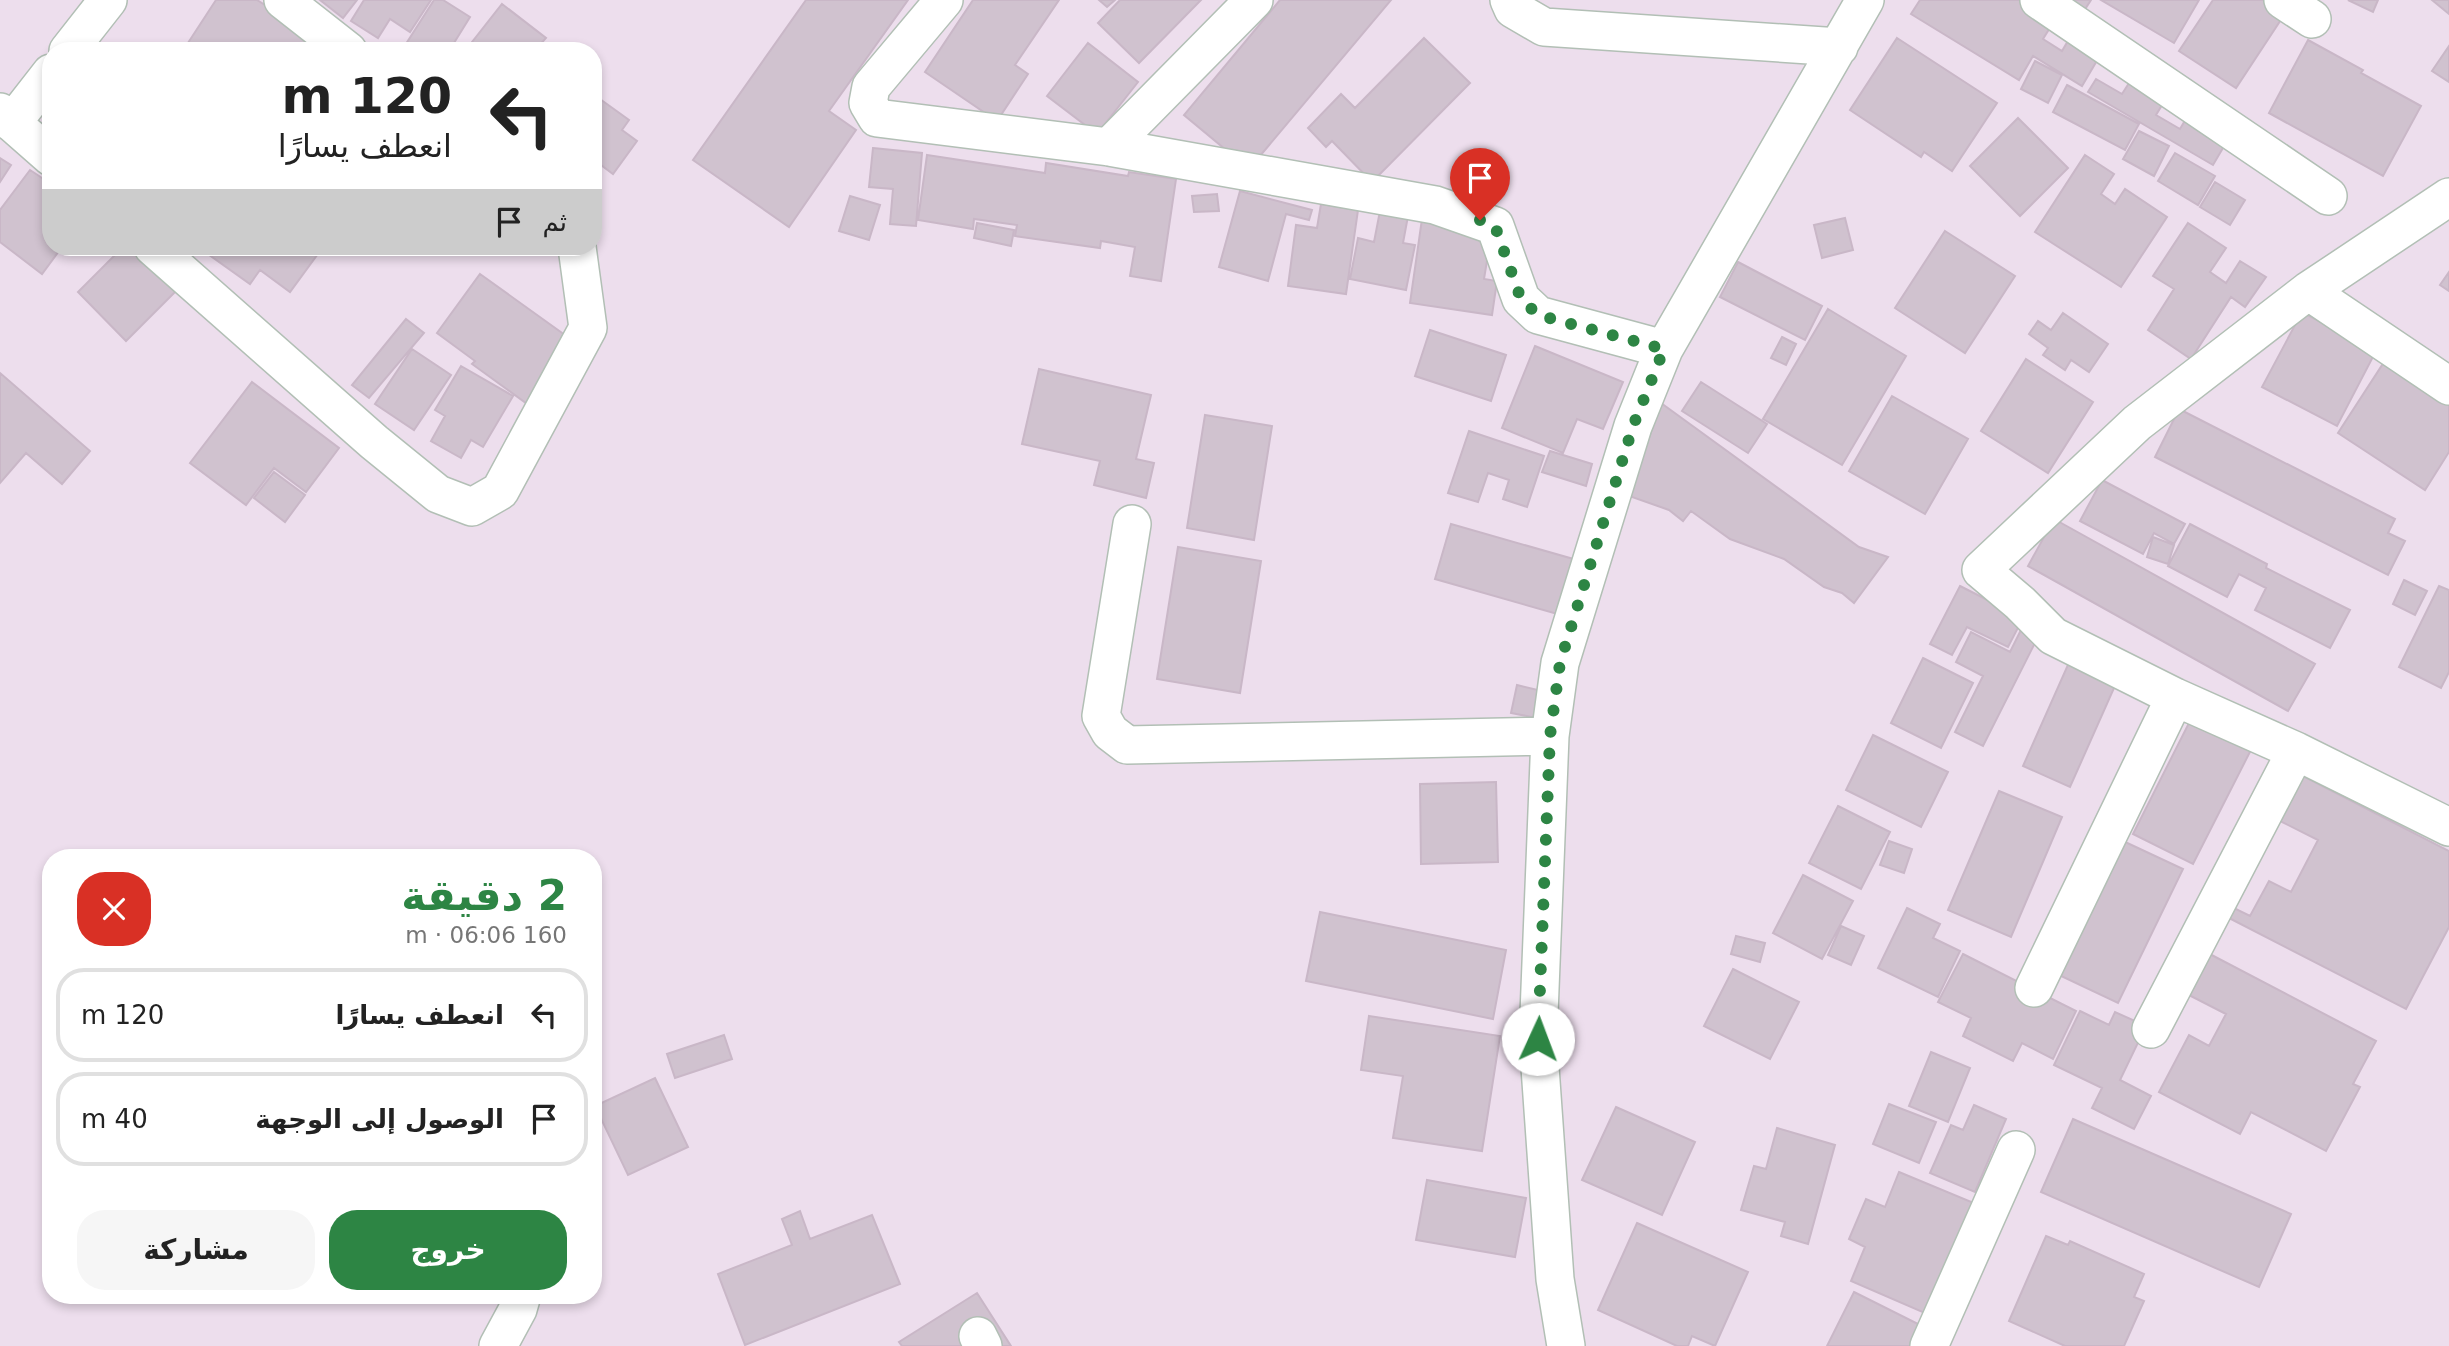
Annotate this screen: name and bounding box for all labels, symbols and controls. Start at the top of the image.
text: 120 m [282,68,452,125]
icon: left [476,70,567,161]
text: انعطف يسارًا [278,127,452,165]
pin [1450,148,1510,220]
icon: arrive [1461,159,1499,197]
icon: arrive [490,203,528,241]
text: ثم [542,207,567,237]
text: 2 دقيقة [401,871,567,920]
button: close [77,872,151,946]
text: 160 m · 06:06 [405,922,567,948]
icon: left [525,996,563,1034]
text: 120 m [81,1000,164,1030]
text: انعطف يسارًا [335,1000,504,1030]
position arrow [1501,1002,1575,1076]
icon: arrive [525,1100,563,1138]
text: 40 m [81,1104,148,1134]
text: الوصول إلى الوجهة [255,1104,504,1134]
button: مشاركة [77,1210,315,1290]
button: خروج [329,1210,567,1290]

